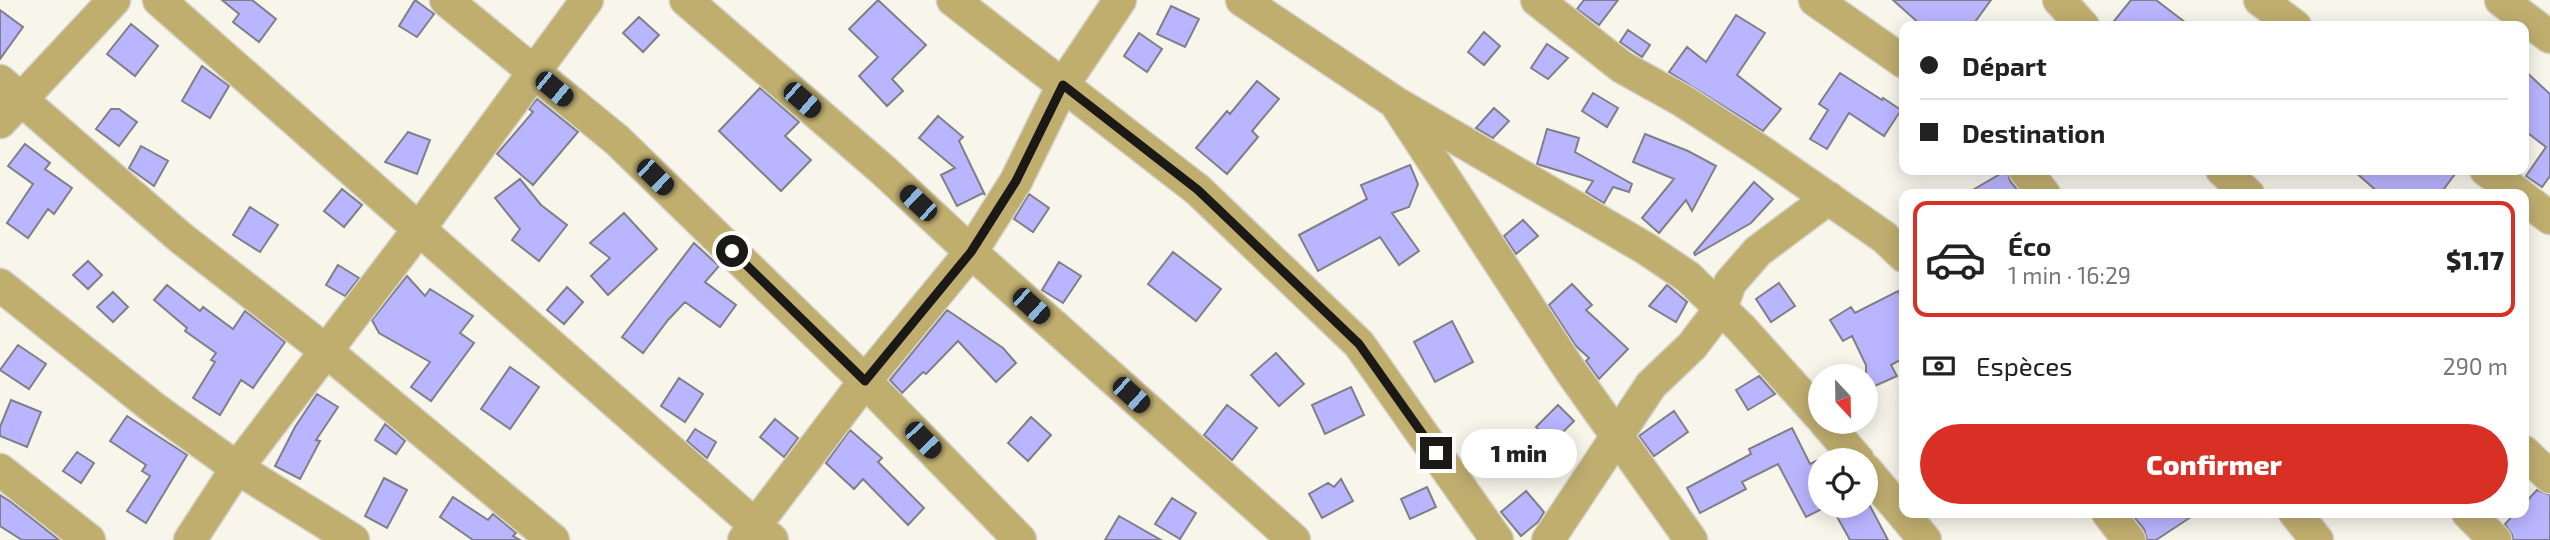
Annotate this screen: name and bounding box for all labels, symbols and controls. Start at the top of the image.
text: Départ [1962,50,2047,81]
car [532,68,577,110]
car [780,78,825,122]
text: Destination [1962,117,2105,148]
car [633,155,678,199]
car [896,181,941,225]
icon: car [1924,228,1987,291]
text: Éco [2008,230,2051,261]
route start [716,235,748,267]
text: $1.17 [2446,244,2504,275]
text: 1 min · 16:29 [2008,261,2131,289]
car [1009,284,1054,328]
icon: cash [1920,347,1958,385]
text: Espèces [1976,350,2073,381]
text: 290 m [2443,352,2508,380]
north arrow [1808,364,1878,434]
map controls [1808,364,1878,518]
car [1109,373,1154,417]
car [901,418,946,462]
button: Confirmer [1920,424,2508,504]
callout: 1 min [1460,428,1576,477]
route end [1420,437,1452,469]
text: 1 min [1491,439,1547,467]
button: locate [1808,448,1878,518]

